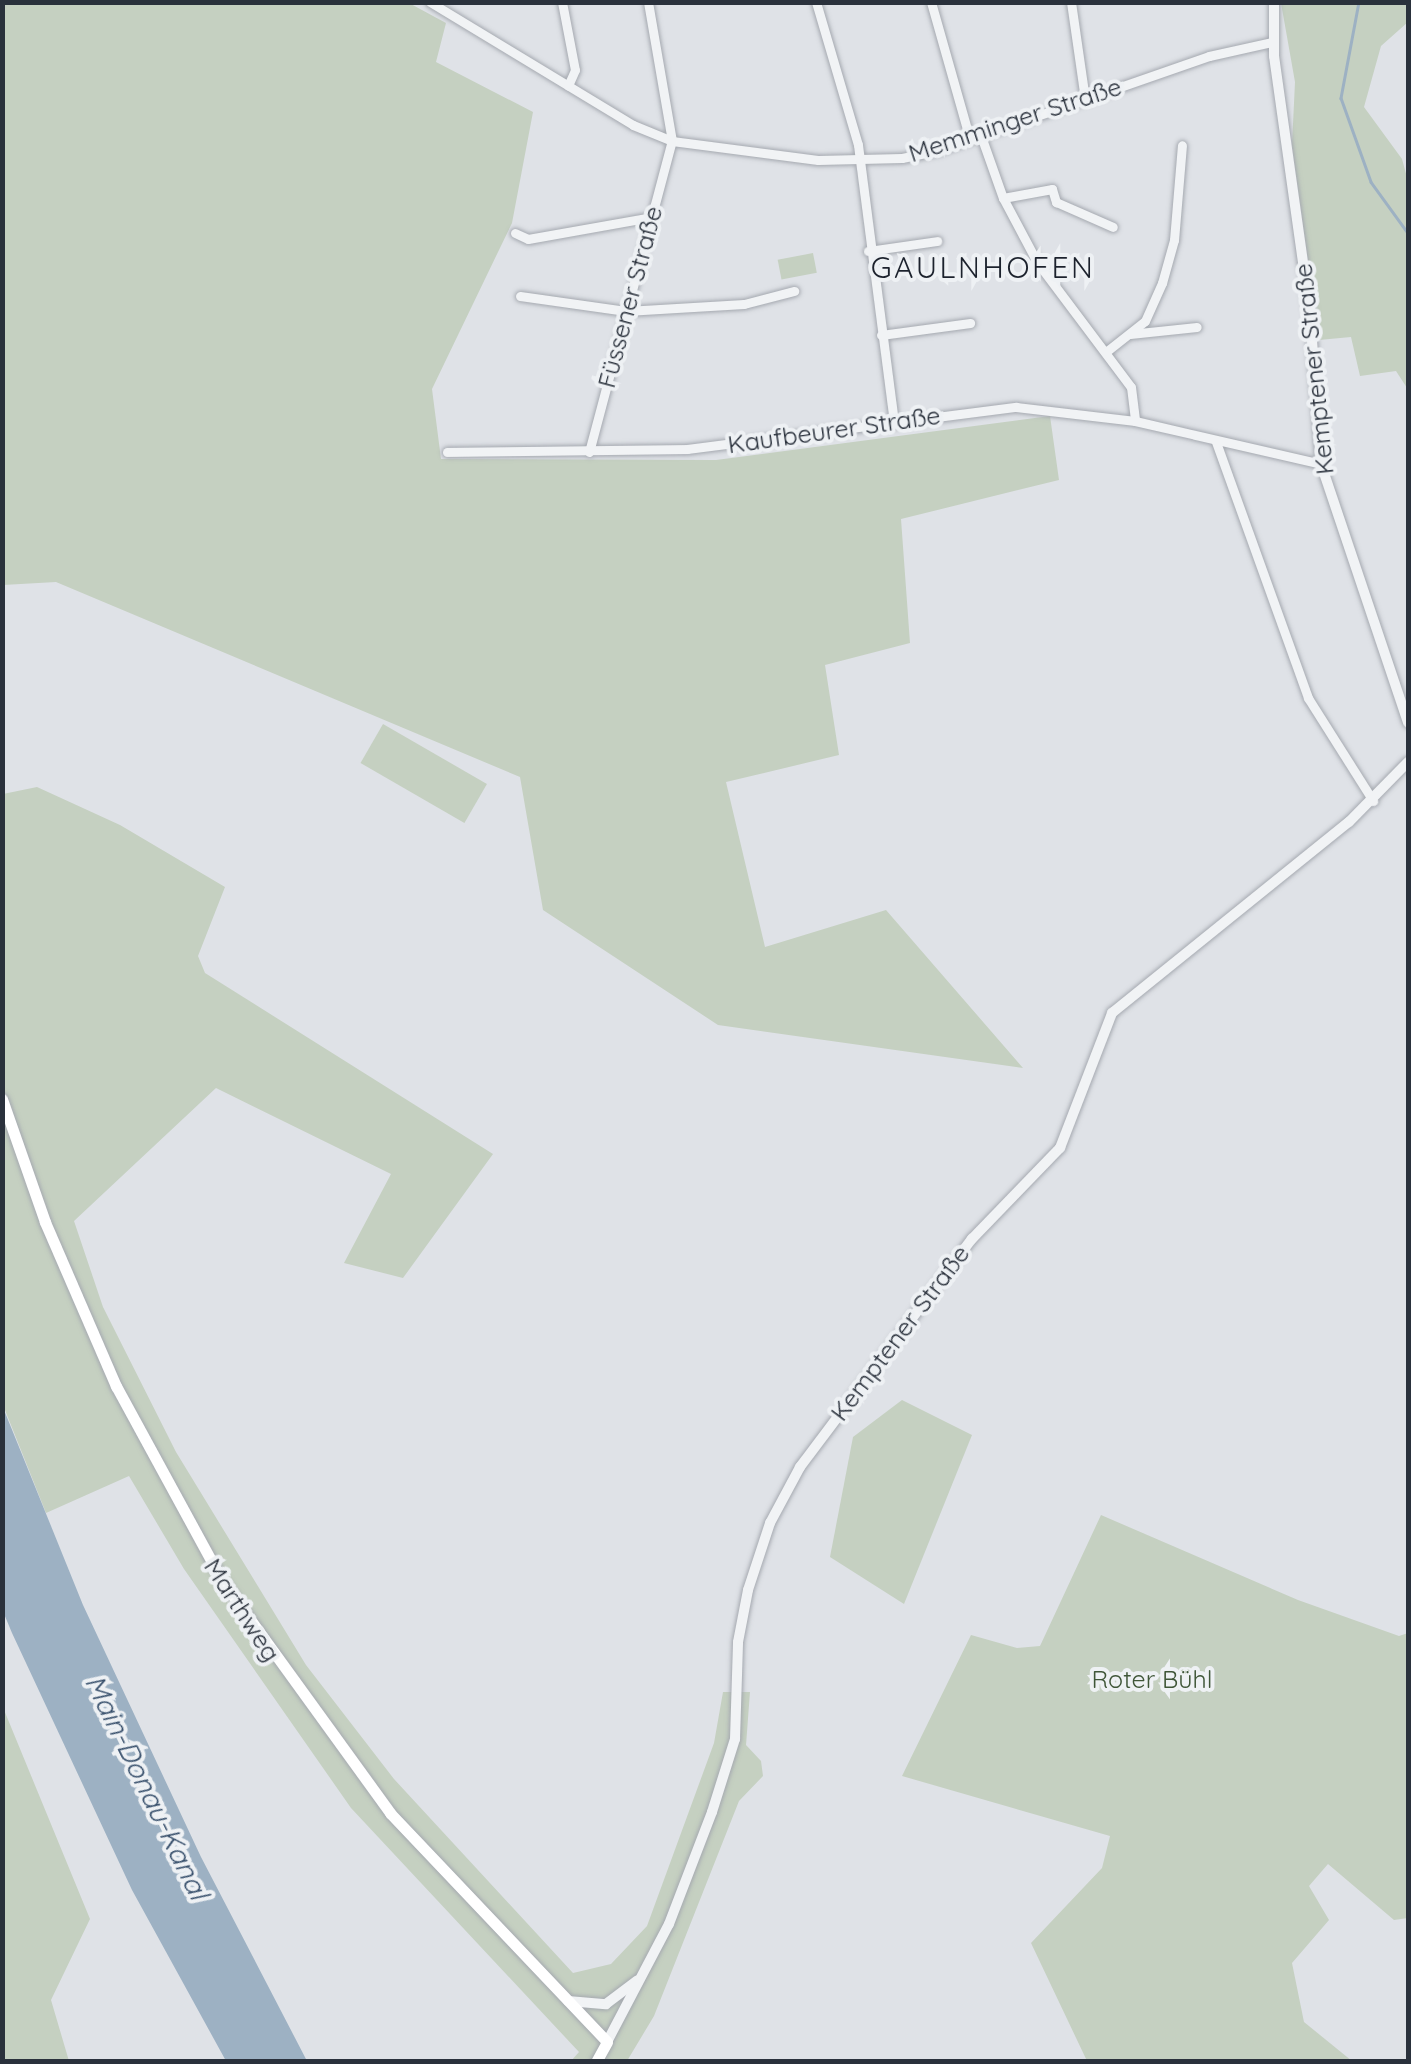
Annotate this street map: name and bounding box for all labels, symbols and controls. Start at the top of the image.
street label: Memminger Straße [905,71,1125,169]
street label: Füssener Straße [591,203,669,391]
district label: GAULNHOFEN [871,249,1095,285]
street label: Kemptener Straße [1288,262,1340,476]
street label: Kaufbeurer Straße [726,400,942,460]
street label: Kemptener Straße [824,1239,976,1427]
street label: Marthweg [198,1553,286,1667]
park label: Roter Bühl [1091,1664,1213,1694]
water label: Main-Donau-Kanal [78,1669,216,1905]

